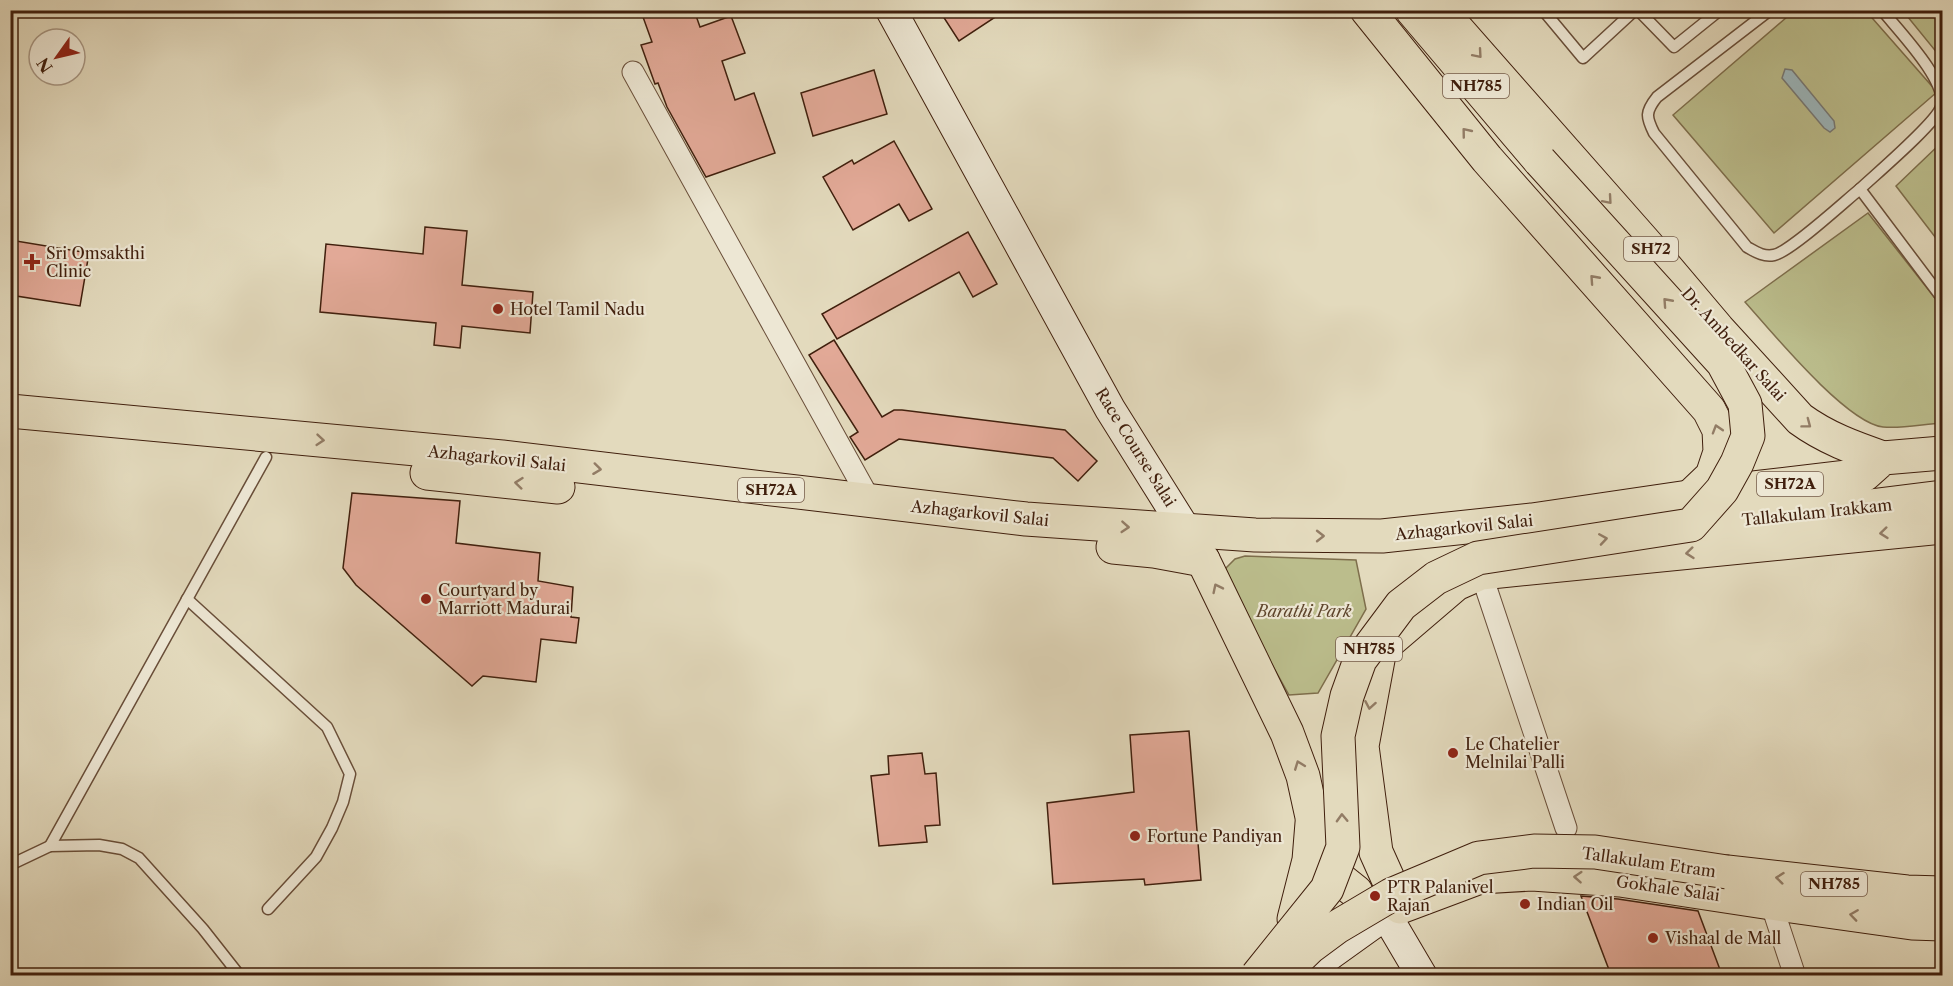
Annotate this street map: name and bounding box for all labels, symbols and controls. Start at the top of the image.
north arrow [27,27,87,87]
one-way arrow [1471,47,1482,58]
text: N [32,54,57,77]
road number: NH785 [1443,74,1509,98]
one-way arrow [1462,128,1473,139]
one-way arrow [1601,193,1612,204]
road number: SH72 [1624,237,1678,261]
place label: Sri Omsakthi Clinic [46,243,145,281]
marker: Sri Omsakthi Clinic [23,253,41,271]
one-way arrow [1590,275,1601,286]
street label: Dr. Ambedkar Salai [1678,283,1790,405]
one-way arrow [1663,298,1674,309]
place label: Hotel Tamil Nadu [510,299,645,319]
marker: Hotel Tamil Nadu [491,302,505,316]
street label: Race Course Salai [1091,384,1181,510]
one-way arrow [1801,417,1812,428]
one-way arrow [1712,424,1724,435]
one-way arrow [315,434,324,447]
street label: Azhagarkovil Salai [426,441,567,475]
one-way arrow [593,462,602,475]
road number: SH72A [1757,472,1823,496]
one-way arrow [515,477,524,490]
road number: SH72A [738,478,804,502]
street label: Tallakulam Irakkam [1741,494,1893,530]
street label: Azhagarkovil Salai [909,496,1050,530]
street label: Azhagarkovil Salai [1393,510,1534,544]
one-way arrow [1120,520,1129,533]
one-way arrow [1880,526,1889,539]
one-way arrow [1315,530,1324,542]
one-way arrow [1598,533,1607,545]
one-way arrow [1686,546,1695,559]
place label: Courtyard by Marriott Madurai [438,580,570,618]
one-way arrow [1213,584,1225,595]
marker: Courtyard by Marriott Madurai [419,592,433,606]
park label: Barathi Park [1255,601,1352,621]
road number: NH785 [1336,637,1402,661]
one-way arrow [1364,700,1377,710]
place label: Le Chatelier Melnilai Palli [1465,734,1565,772]
marker: Le Chatelier Melnilai Palli [1446,746,1460,760]
one-way arrow [1294,760,1306,771]
one-way arrow [1335,814,1348,823]
place label: Fortune Pandiyan [1147,826,1282,846]
marker: Fortune Pandiyan [1128,829,1142,843]
street label: Tallakulam Etram [1581,843,1717,881]
one-way arrow [1573,871,1582,884]
street label: Gokhale Salai [1615,871,1721,905]
one-way arrow [1775,872,1784,885]
road number: NH785 [1801,872,1867,896]
place label: PTR Palanivel Rajan [1387,877,1494,915]
marker: PTR Palanivel Rajan [1368,889,1382,903]
place label: Indian Oil [1537,894,1614,914]
marker: Indian Oil [1518,897,1532,911]
one-way arrow [1850,909,1859,921]
place label: Vishaal de Mall [1664,928,1781,948]
marker: Vishaal de Mall [1646,931,1660,945]

